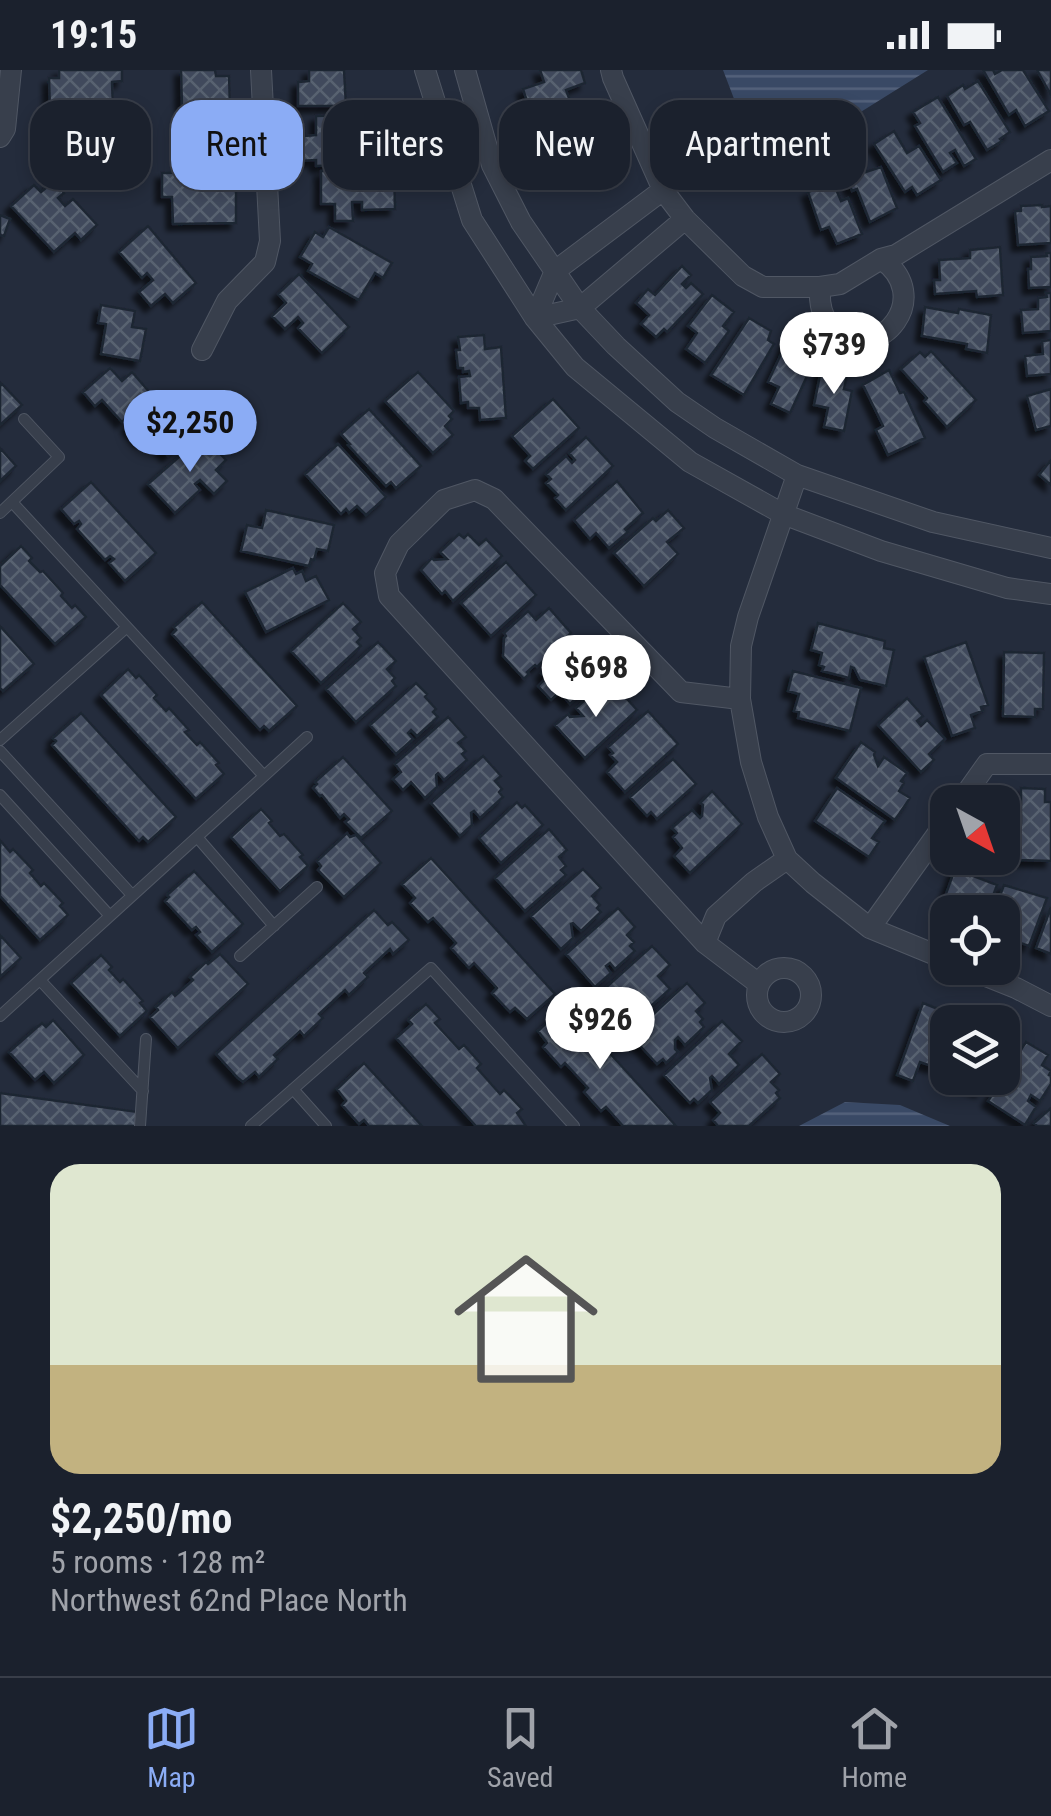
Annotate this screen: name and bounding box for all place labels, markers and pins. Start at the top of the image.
pin: $739 [775,312,893,397]
pin: $2,250 [109,390,271,475]
pin: $698 [537,635,655,720]
pin: $926 [541,987,659,1072]

